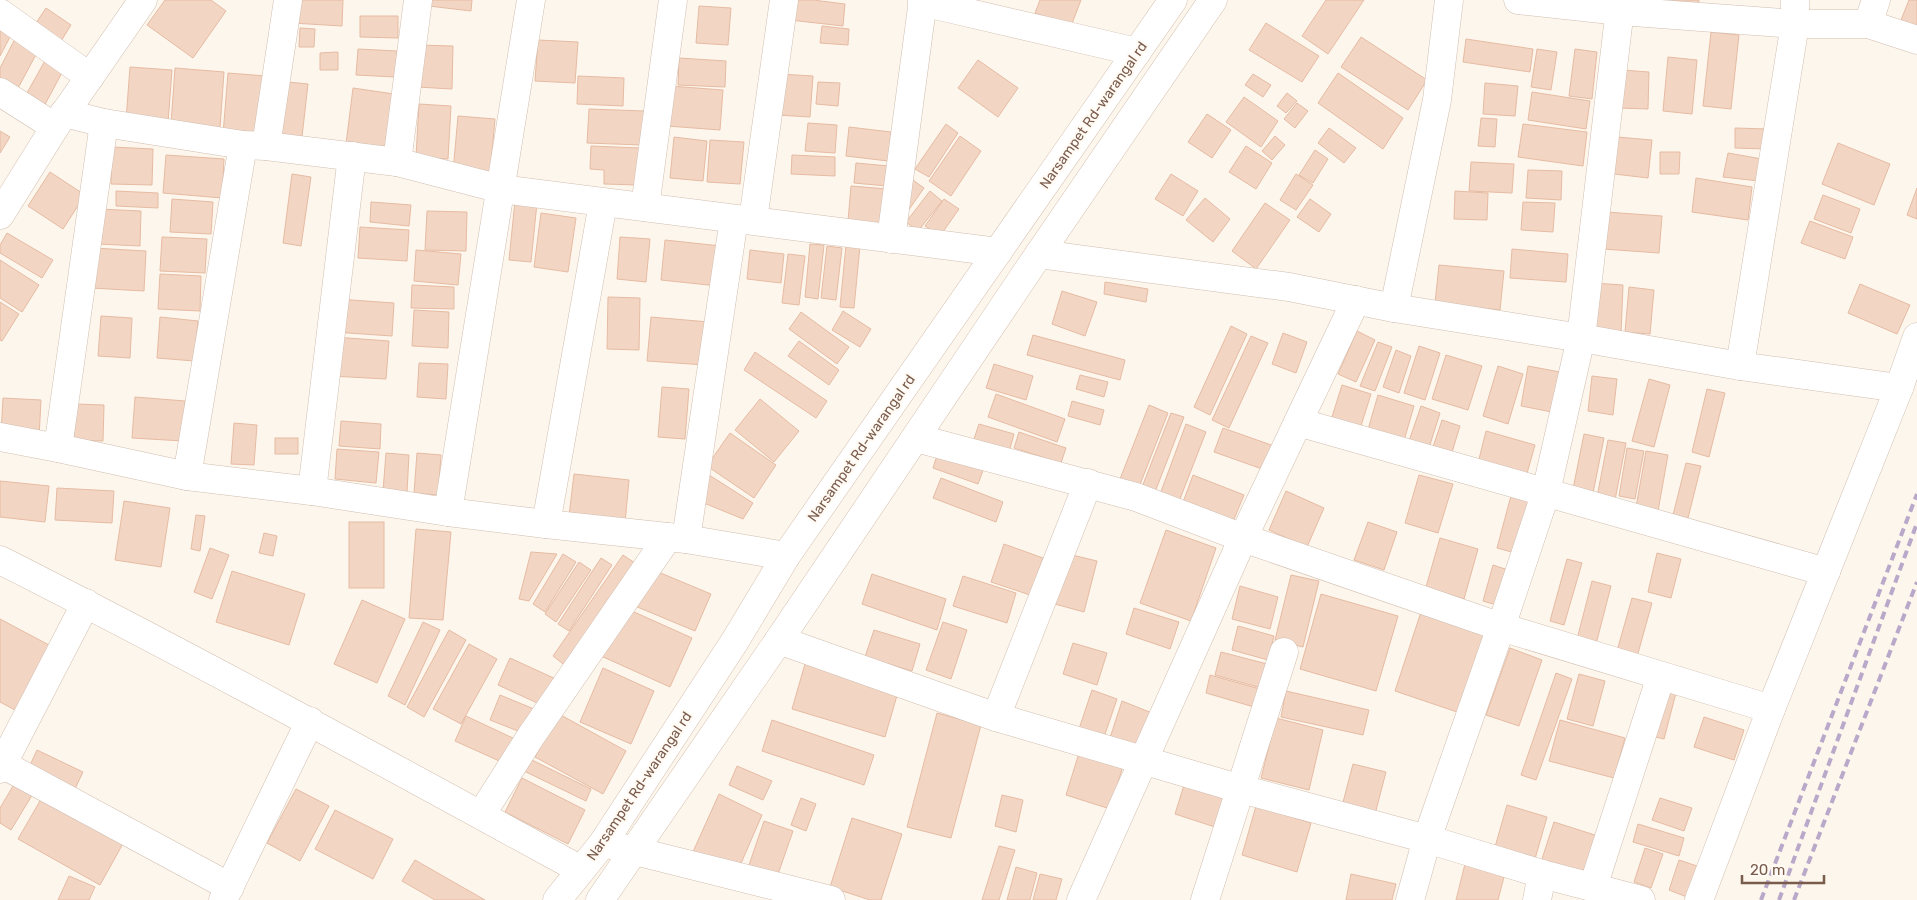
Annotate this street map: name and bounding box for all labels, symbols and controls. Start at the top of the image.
street label: Narsampet Rd-warangal rd [1036,38,1151,192]
street label: Narsampet Rd-warangal rd [804,371,919,525]
street label: Narsampet Rd-warangal rd [583,709,696,864]
scale bar [1742,852,1824,884]
text: 20 m [1750,861,1785,879]

